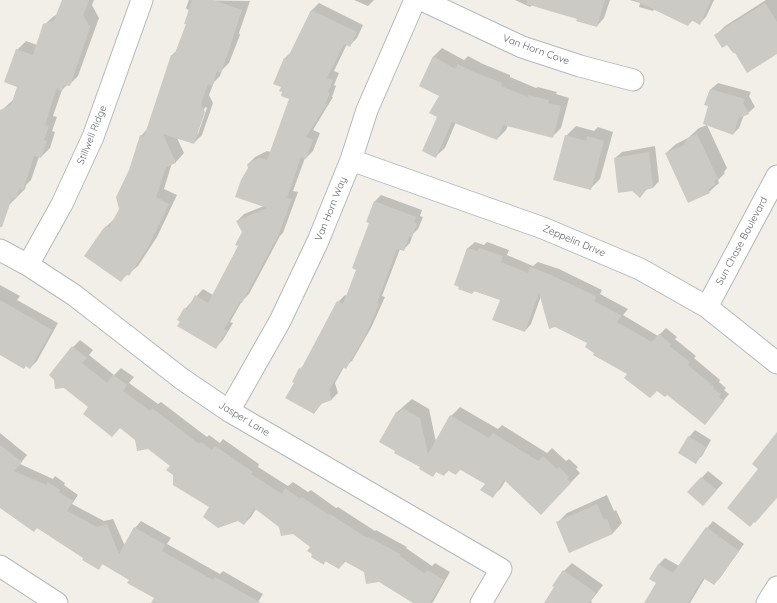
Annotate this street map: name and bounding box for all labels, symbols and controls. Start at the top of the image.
street label: Van Horn Cove [501,32,571,68]
street label: Stillwell Ridge [75,104,109,166]
street label: Van Horn Way [313,175,349,243]
street label: Sun Chase Boulevard [714,195,770,287]
street label: Zeppelin Drive [541,222,607,260]
street label: Jasper Lane [216,399,272,439]

